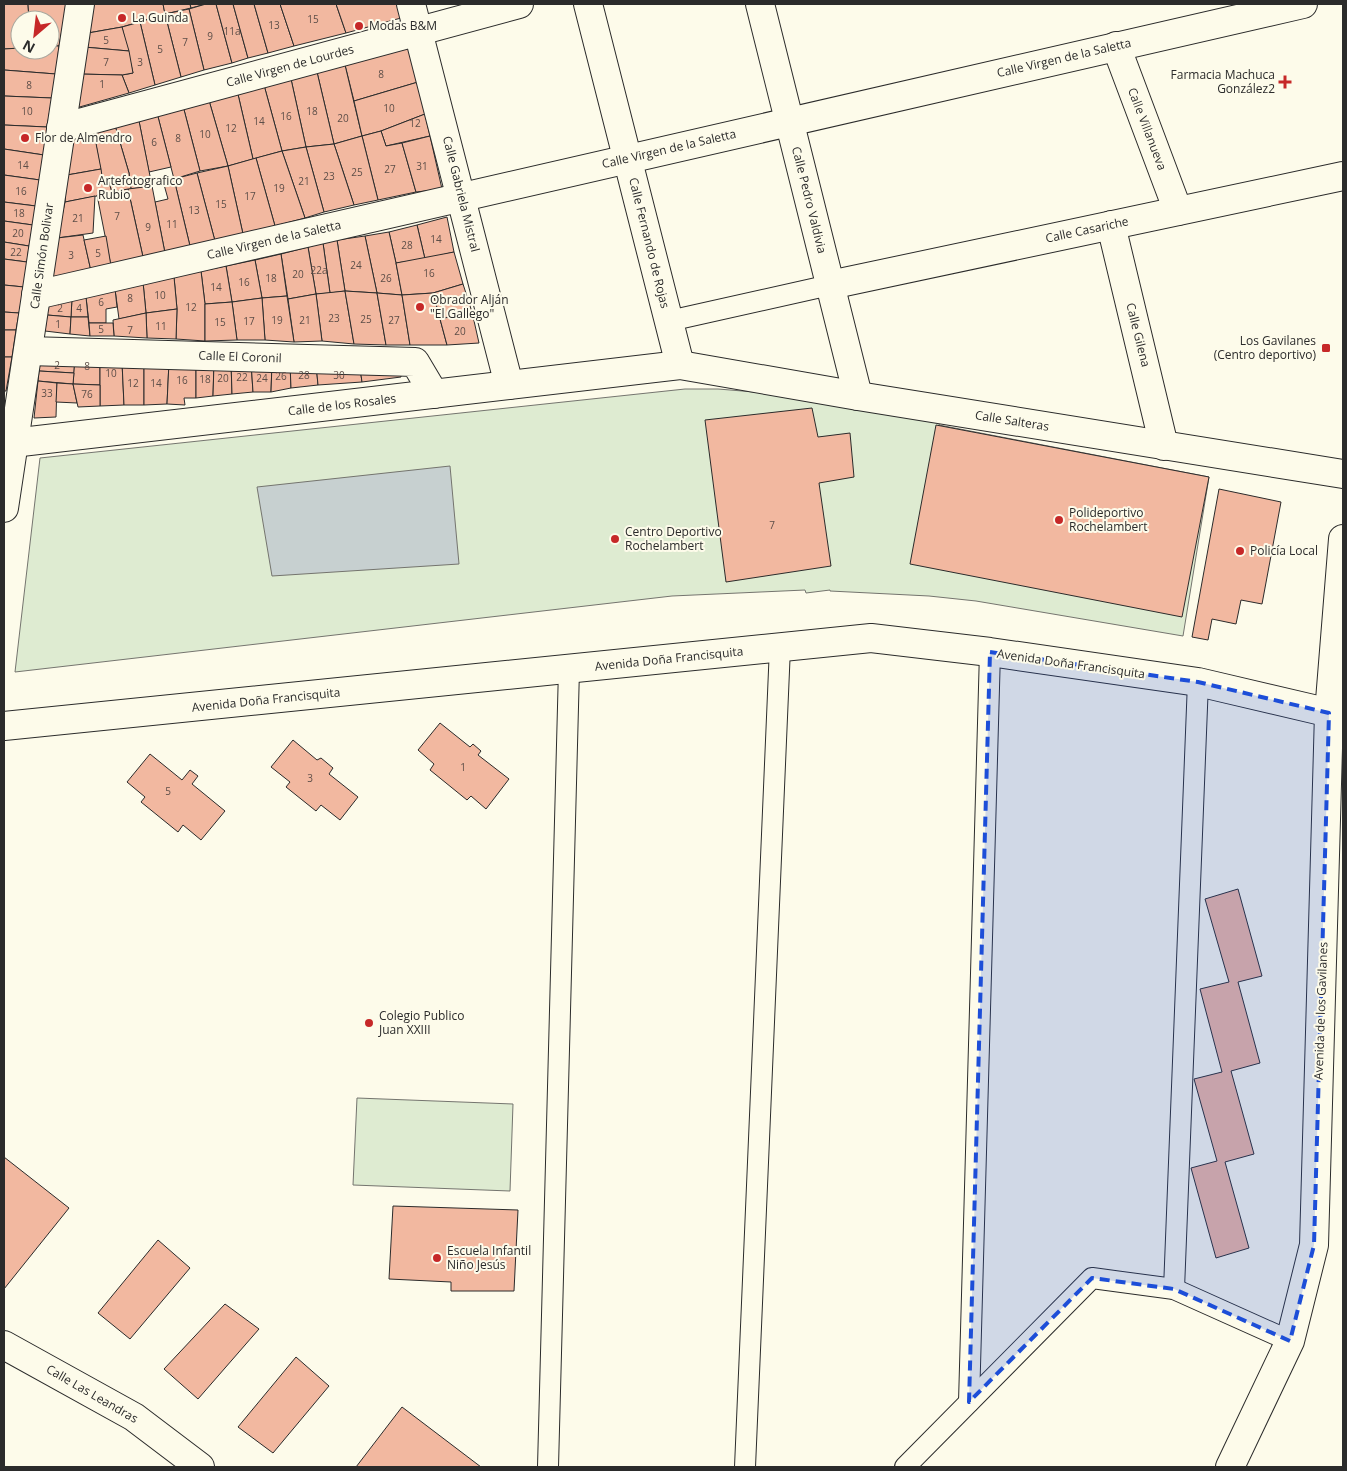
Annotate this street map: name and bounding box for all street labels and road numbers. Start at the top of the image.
street label: Calle Virgen de la Saletta [995,34,1133,81]
street label: Calle Virgen de Lourdes [224,40,356,91]
street label: Calle Villanueva [1124,85,1171,173]
street label: Calle Virgen de la Saletta [600,125,738,172]
street label: Calle Gabriela Mistral [439,134,484,254]
street label: Calle Pedro Valdivia [788,145,831,255]
street label: Calle Fernando de Rojas [625,176,674,310]
street label: Calle Simón Bolivar [26,202,57,310]
street label: Calle Casariche [1044,212,1130,247]
street label: Calle Virgen de la Saletta [205,216,343,263]
street label: Calle Gilena [1122,301,1155,369]
street label: Calle El Coronil [198,347,282,366]
street label: Calle de los Rosales [287,389,397,420]
street label: Calle Salteras [974,406,1051,435]
street label: Avenida Doña Francisquita [594,642,744,675]
street label: Avenida Doña Francisquita [996,645,1146,682]
street label: Avenida Doña Francisquita [191,683,341,716]
street label: Avenida de los Gavilanes [1310,941,1331,1080]
street label: Calle Las Leandras [43,1360,142,1427]

